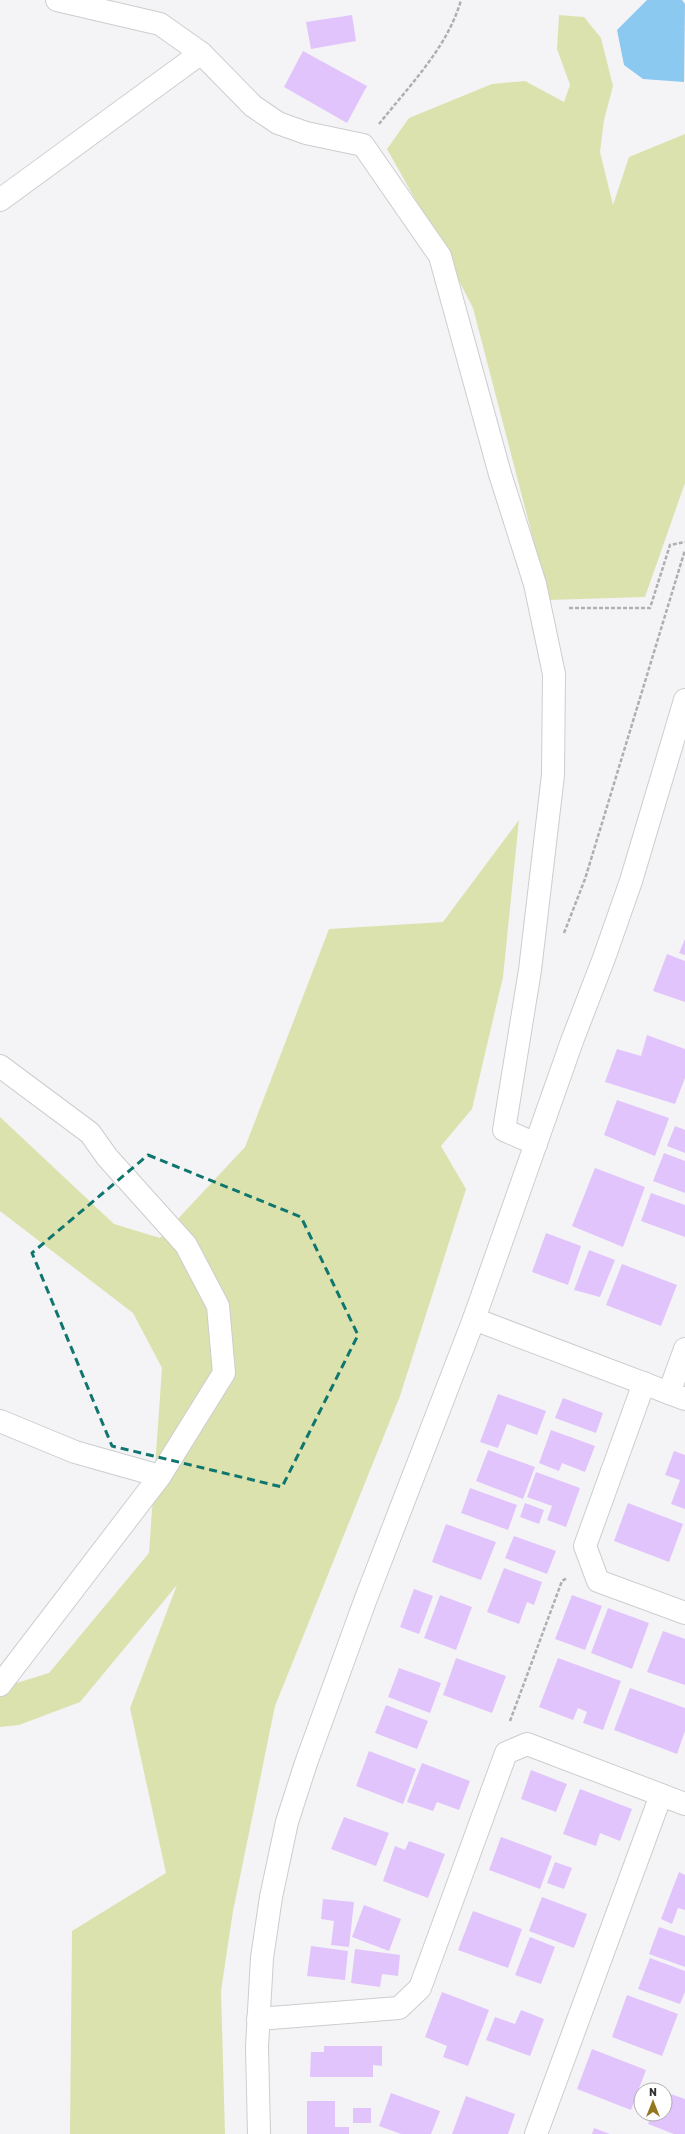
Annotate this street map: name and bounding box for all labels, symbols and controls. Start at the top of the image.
north arrow [633,2082,673,2122]
text: N [649,2086,657,2099]

